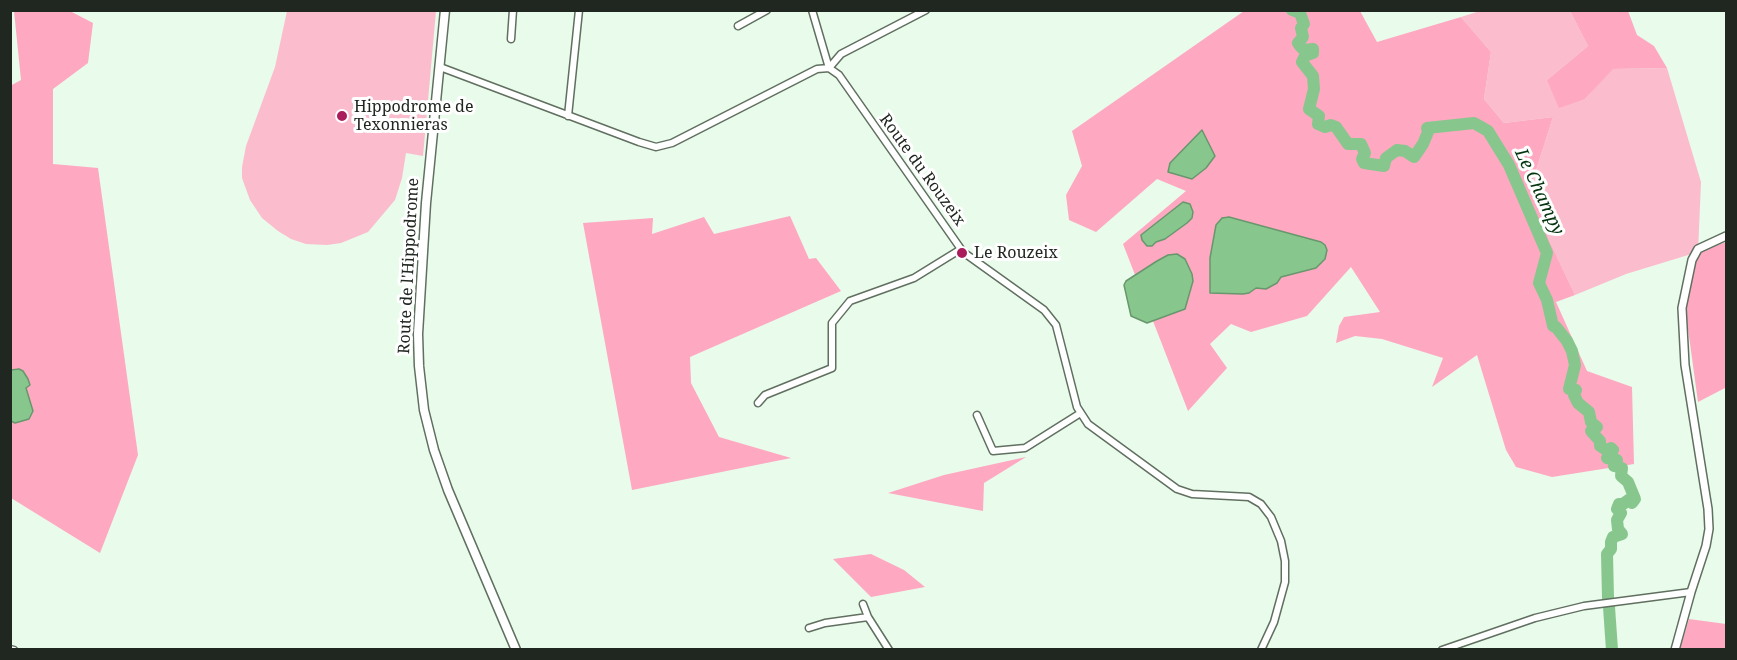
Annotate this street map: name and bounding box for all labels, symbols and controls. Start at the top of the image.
place label: Hippodrome de Texonnieras [354,97,474,135]
marker: Hippodrome de Texonnieras [335,109,349,123]
street label: Route du Rouzeix [875,110,969,230]
water label: Le Champy [1510,145,1568,239]
street label: Route de l'Hippodrome [395,178,423,354]
place label: Le Rouzeix [974,243,1058,263]
marker: Le Rouzeix [955,246,969,260]

